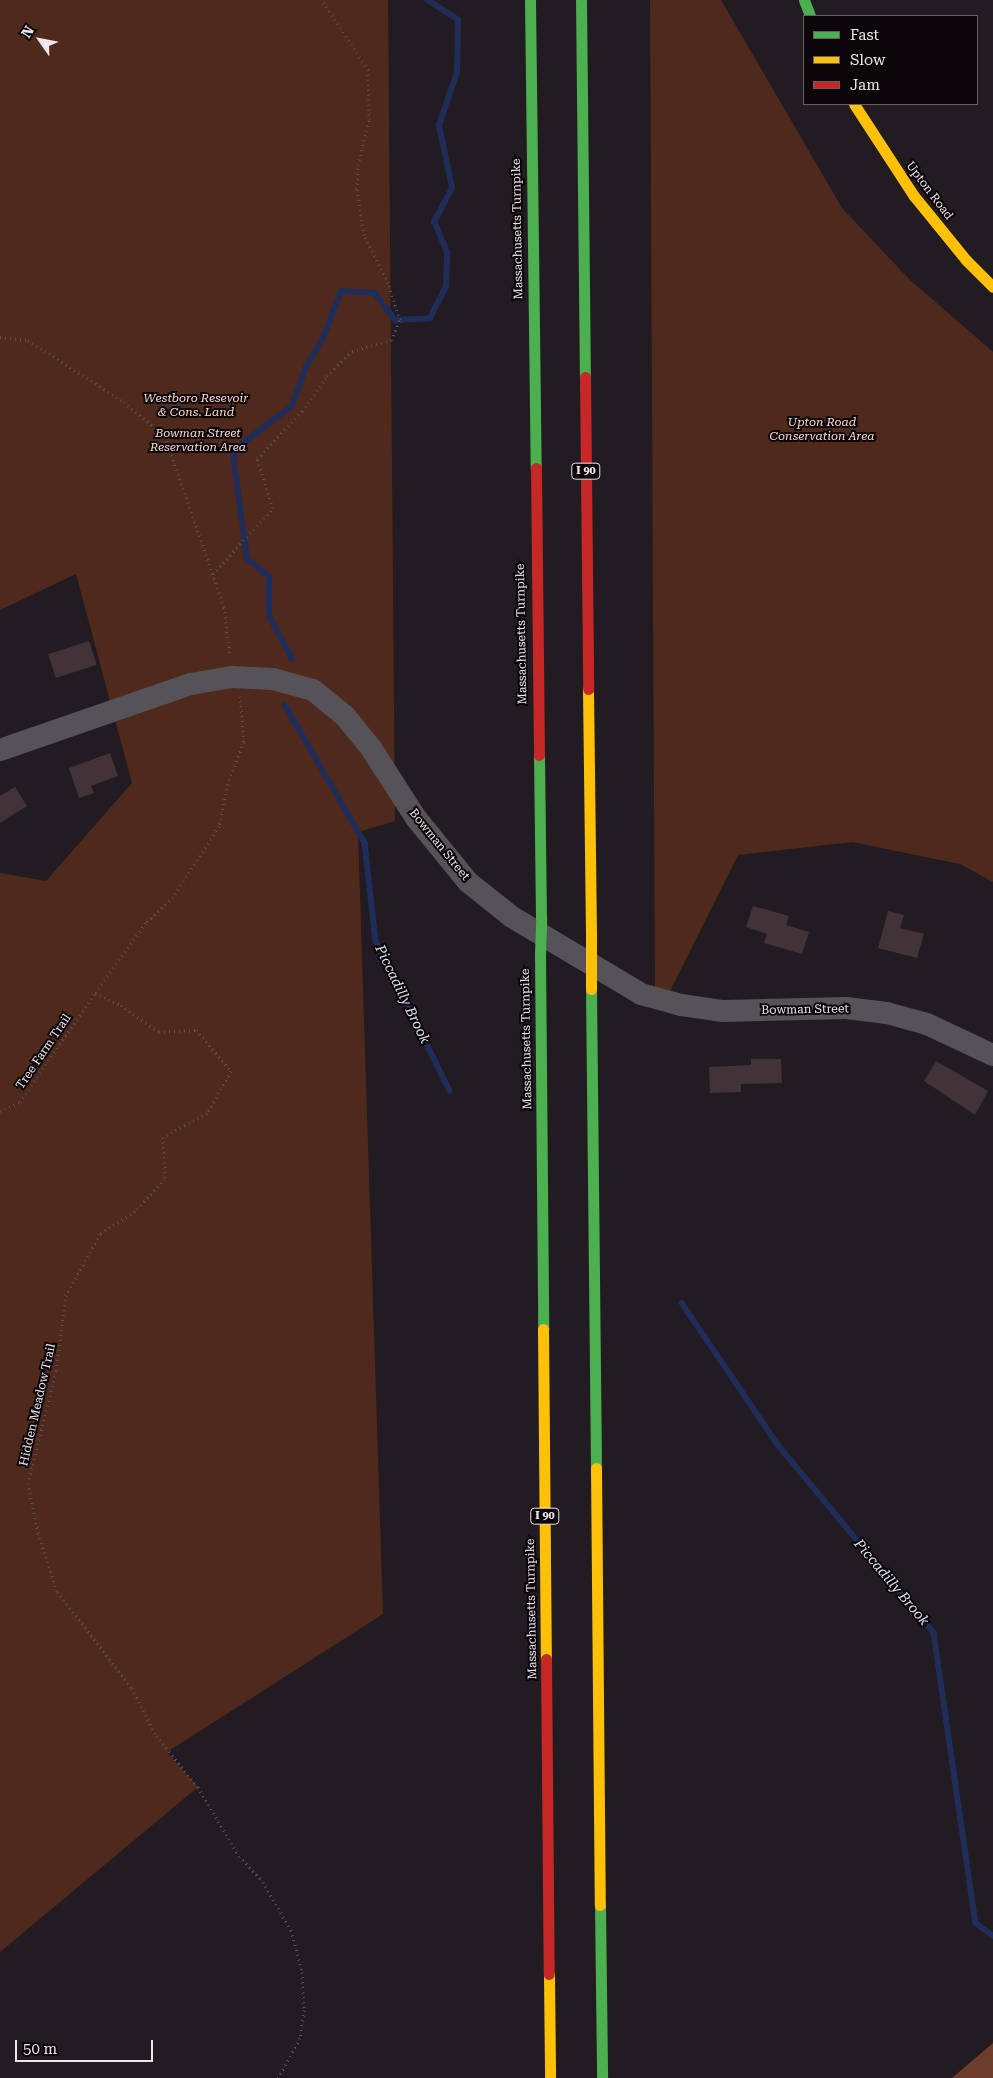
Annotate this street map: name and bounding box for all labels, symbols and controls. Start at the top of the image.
north arrow [15,15,65,65]
legend [803,15,978,105]
text: N [18,23,37,41]
text: Fast [850,26,879,44]
text: Slow [850,51,885,69]
text: Jam [850,76,880,94]
street label: Massachusetts Turnpike [510,158,526,300]
street label: Upton Road [902,159,956,223]
park label: Westboro Resevoir & Cons. Land [144,392,248,420]
park label: Upton Road Conservation Area [770,416,874,444]
park label: Bowman Street Reservation Area [150,427,246,455]
road number: I 90 [571,462,601,480]
street label: Massachusetts Turnpike [514,563,530,705]
street label: Bowman Street [406,806,472,884]
water label: Piccadilly Brook [372,942,434,1046]
street label: Massachusetts Turnpike [519,968,535,1110]
street label: Bowman Street [761,1002,849,1018]
street label: Tree Farm Trail [13,1012,75,1092]
street label: Hidden Meadow Trail [17,1342,59,1468]
road number: I 90 [530,1508,560,1524]
water label: Piccadilly Brook [851,1535,933,1629]
street label: Massachusetts Turnpike [524,1538,540,1680]
scale bar [18,2030,155,2062]
text: 50 m [23,2040,57,2058]

